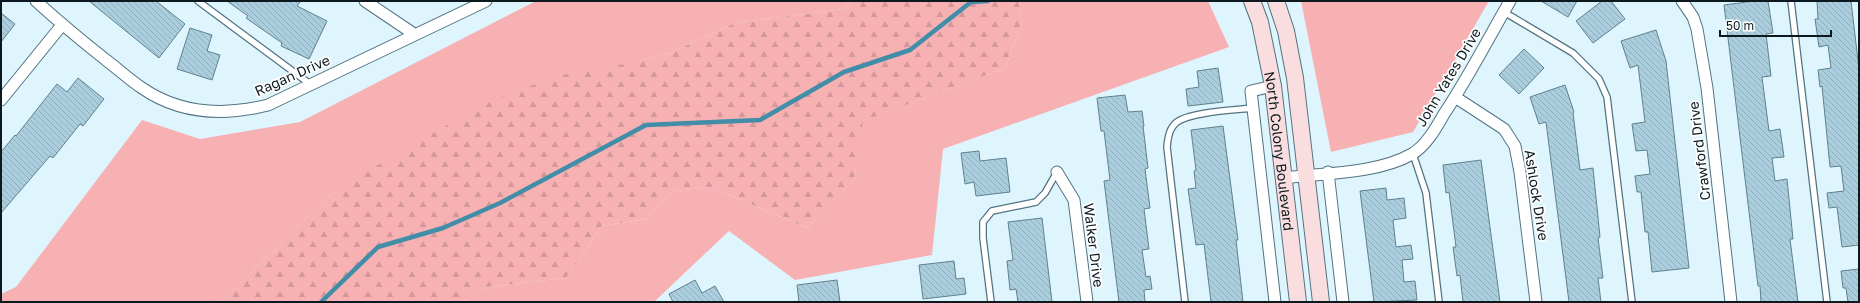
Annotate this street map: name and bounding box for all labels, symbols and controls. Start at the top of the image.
scale bar [1720,12,1831,38]
text: 50 m [1726,18,1754,33]
street label: John Yates Drive [1412,25,1484,129]
street label: Ragan Drive [252,51,332,99]
street label: North Colony Boulevard [1262,69,1298,232]
street label: Crawford Drive [1684,100,1714,202]
street label: Ashlock Drive [1521,148,1553,242]
street label: Walker Drive [1080,202,1108,288]

